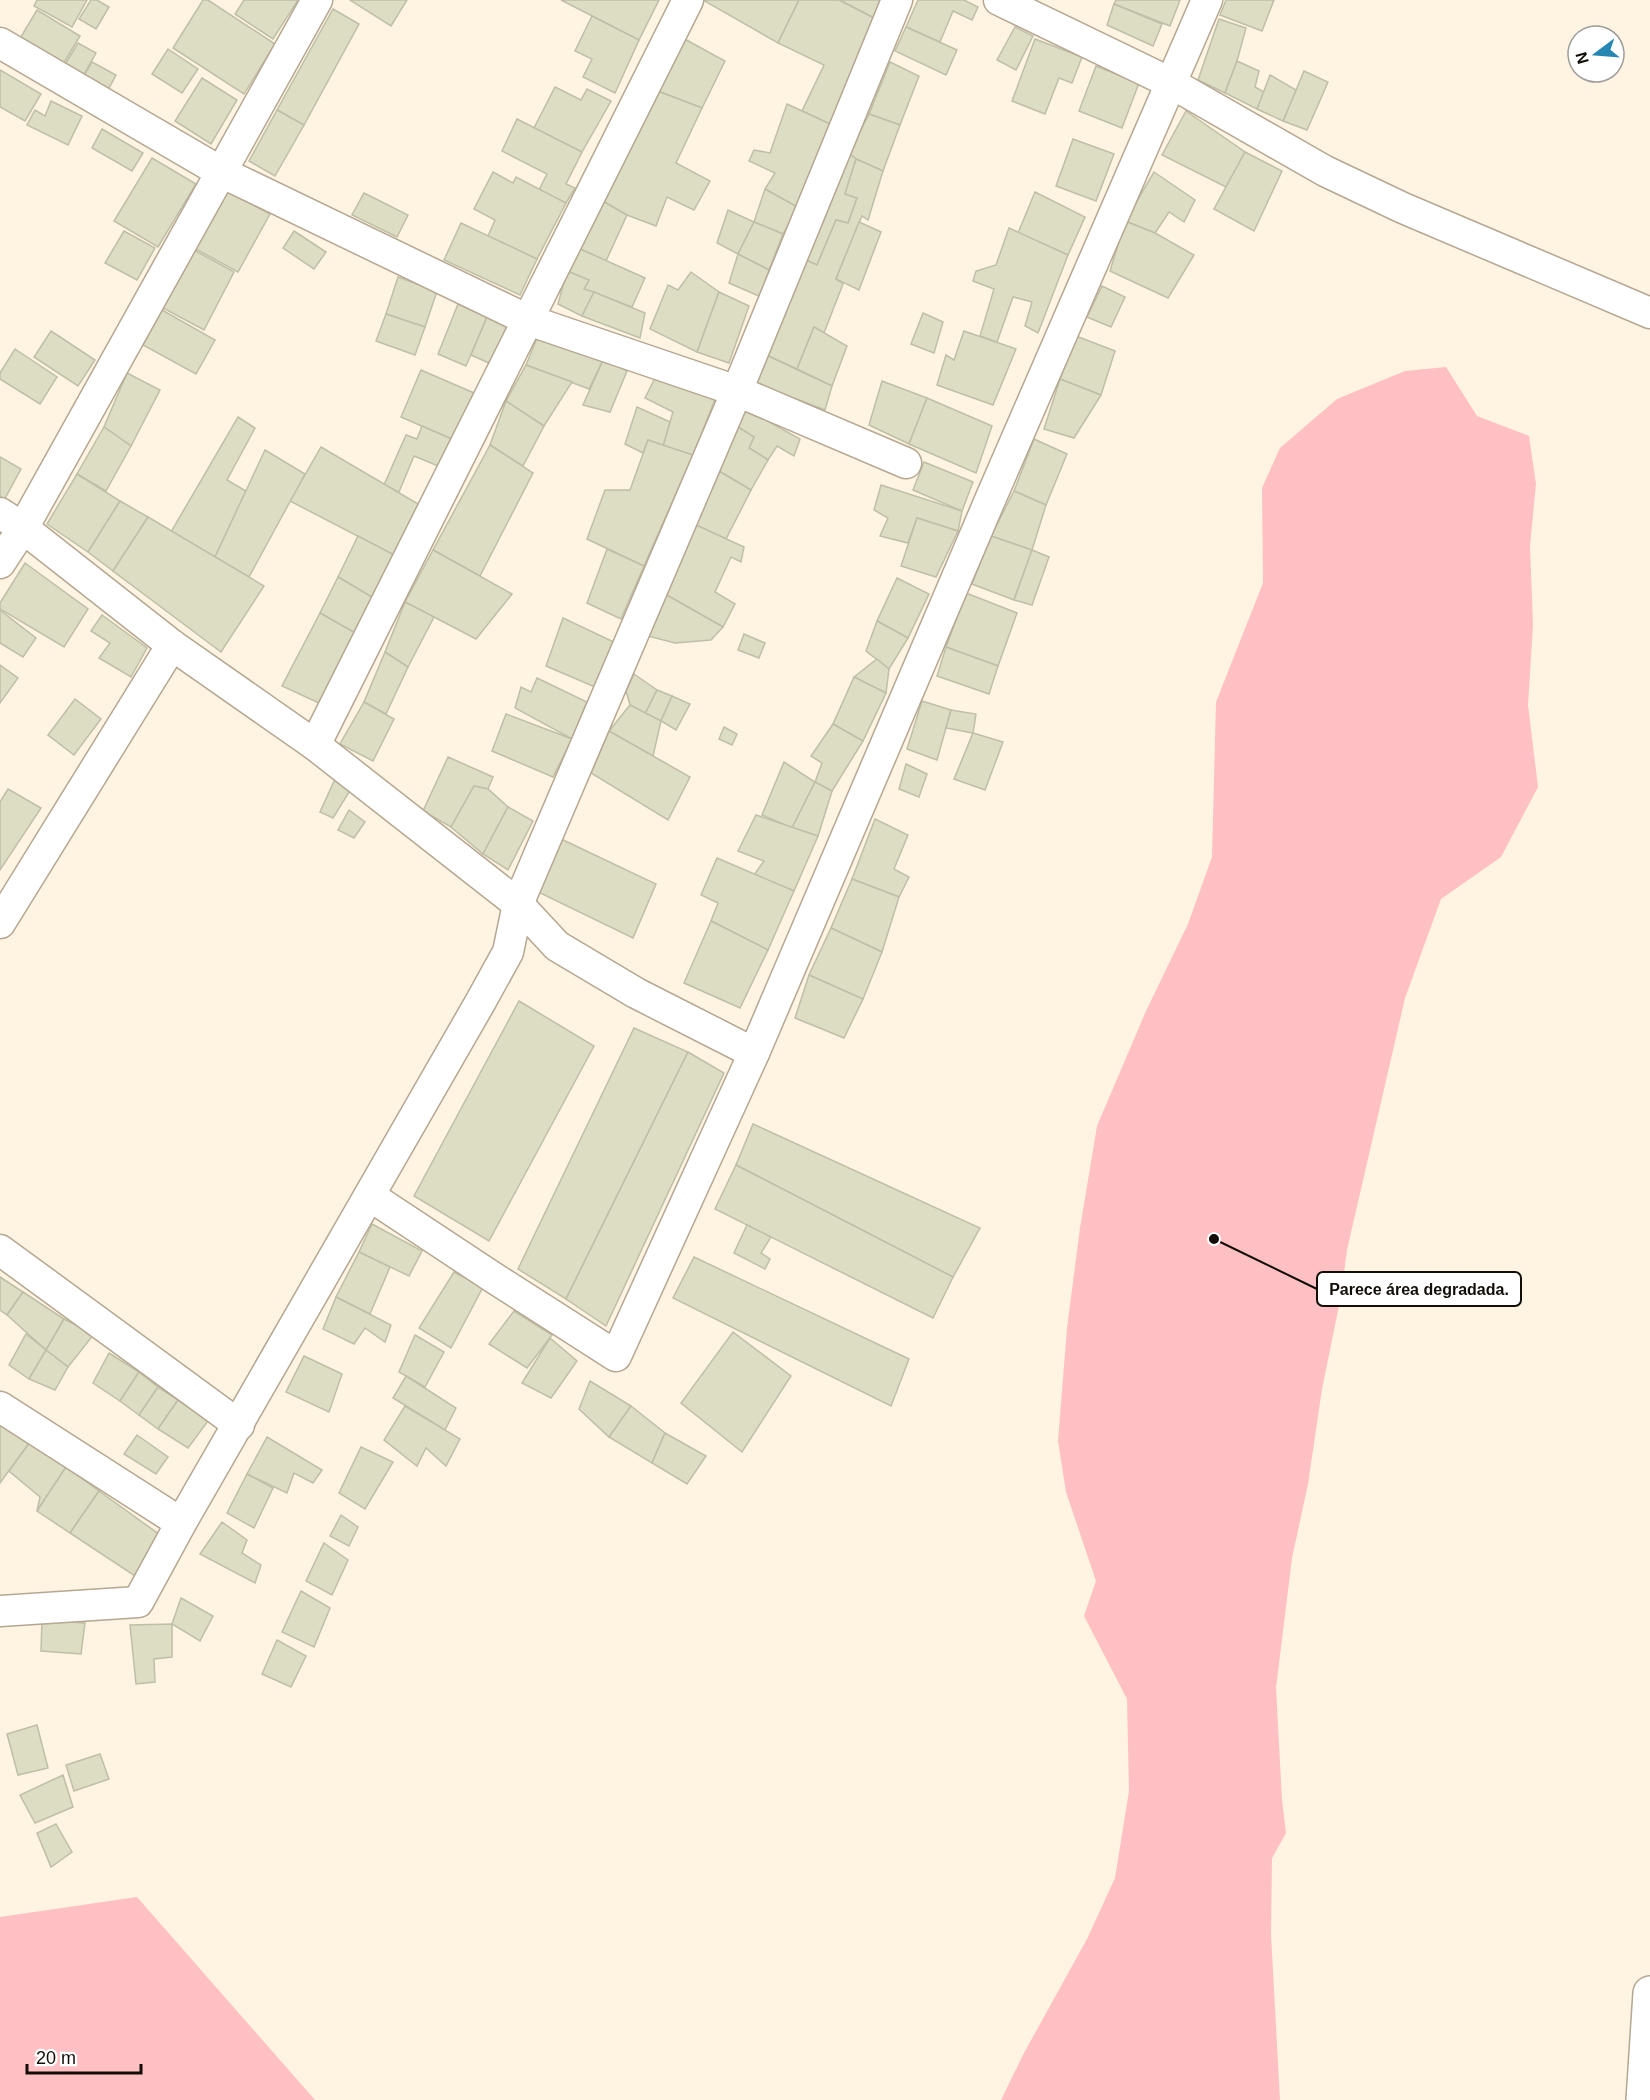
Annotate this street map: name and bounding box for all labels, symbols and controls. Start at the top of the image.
north arrow [1566,24,1626,84]
text: N [1572,50,1592,66]
callout: Parece área degradada. [1317,1272,1521,1306]
text: Parece área degradada. [1329,1281,1509,1298]
scale bar [27,2037,141,2075]
text: 20 m [36,2048,76,2068]

